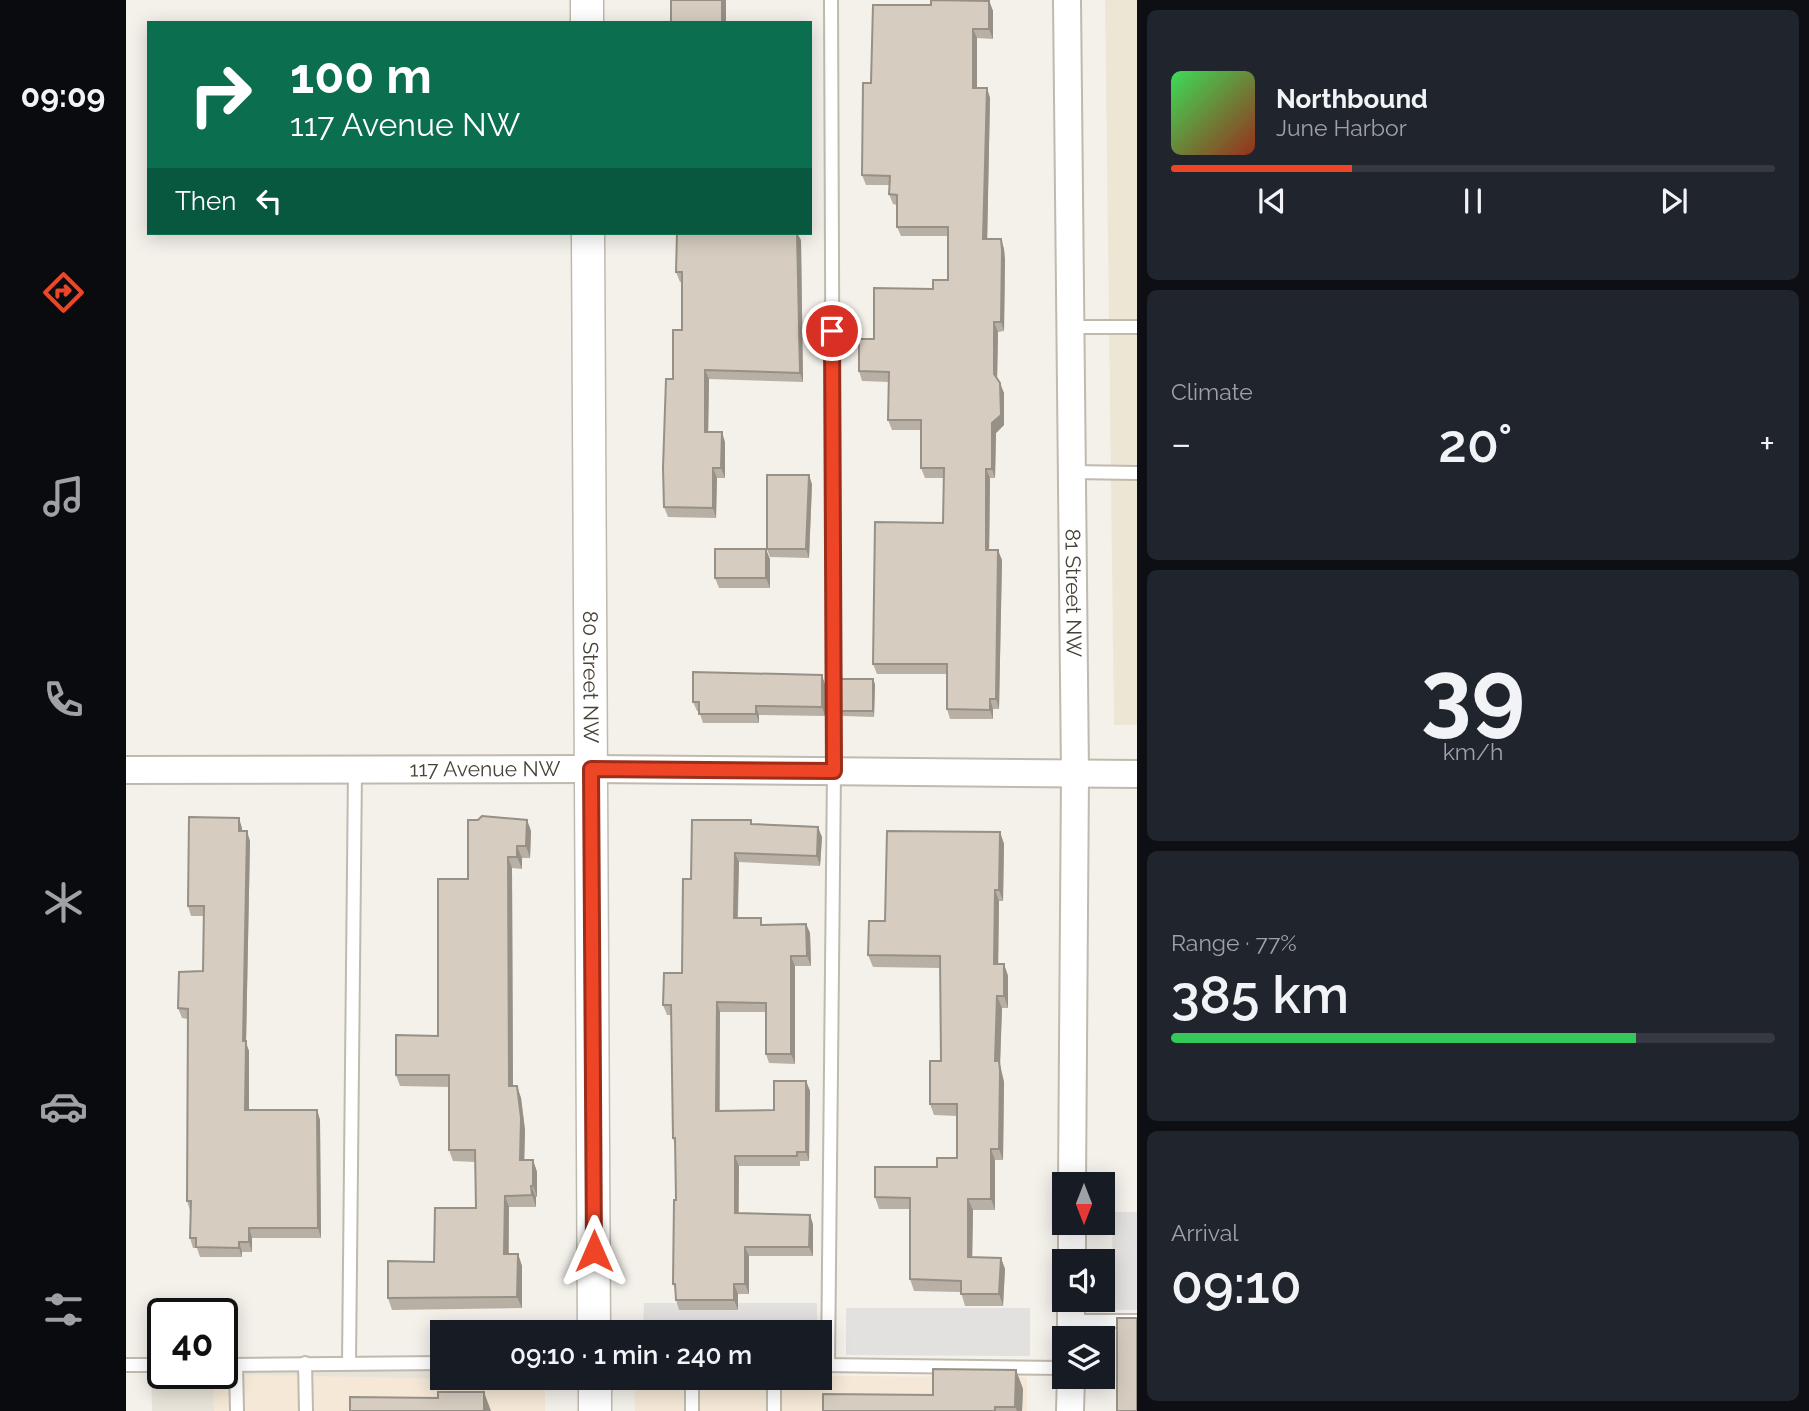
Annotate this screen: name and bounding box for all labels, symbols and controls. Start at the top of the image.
text: 100 m [290,47,432,104]
icon: right [175,49,266,140]
text: 09:09 [21,77,105,114]
text: Northbound [1276,84,1428,114]
text: 117 Avenue NW [290,106,520,143]
text: June Harbor [1276,114,1407,141]
icon: left [250,182,288,220]
icon: previous [1253,182,1291,220]
icon: pause [1454,182,1492,220]
icon: next [1655,182,1693,220]
text: Then [175,186,236,216]
icon: directions [39,268,88,317]
pin [802,301,862,361]
icon: arrive [813,312,851,350]
text: Climate [1171,378,1253,405]
text: 20° [1438,413,1512,474]
text: − [1171,421,1191,466]
text: + [1759,421,1775,466]
icon: music [39,472,88,521]
street label: 81 Street NW [1060,529,1087,657]
street label: 80 Street NW [578,611,604,743]
text: 39 [1421,639,1525,746]
icon: phone [39,675,88,724]
text: km/h [1443,738,1503,765]
street label: 117 Avenue NW [409,756,561,781]
icon: climate [39,878,88,927]
text: Range · 77% [1171,929,1297,956]
text: 385 km [1171,964,1349,1025]
icon: car [39,1082,88,1131]
north arrow [1052,1172,1115,1236]
map controls [1052,1172,1115,1389]
position arrow [557,1214,631,1288]
text: Arrival [1171,1219,1238,1246]
button: sound [1052,1249,1115,1312]
text: 09:10 [1171,1254,1302,1315]
icon: filters [39,1285,88,1334]
speed limit sign: 40 [147,1298,238,1389]
button: layers [1052,1326,1115,1389]
text: 09:10 · 1 min · 240 m [510,1340,752,1370]

